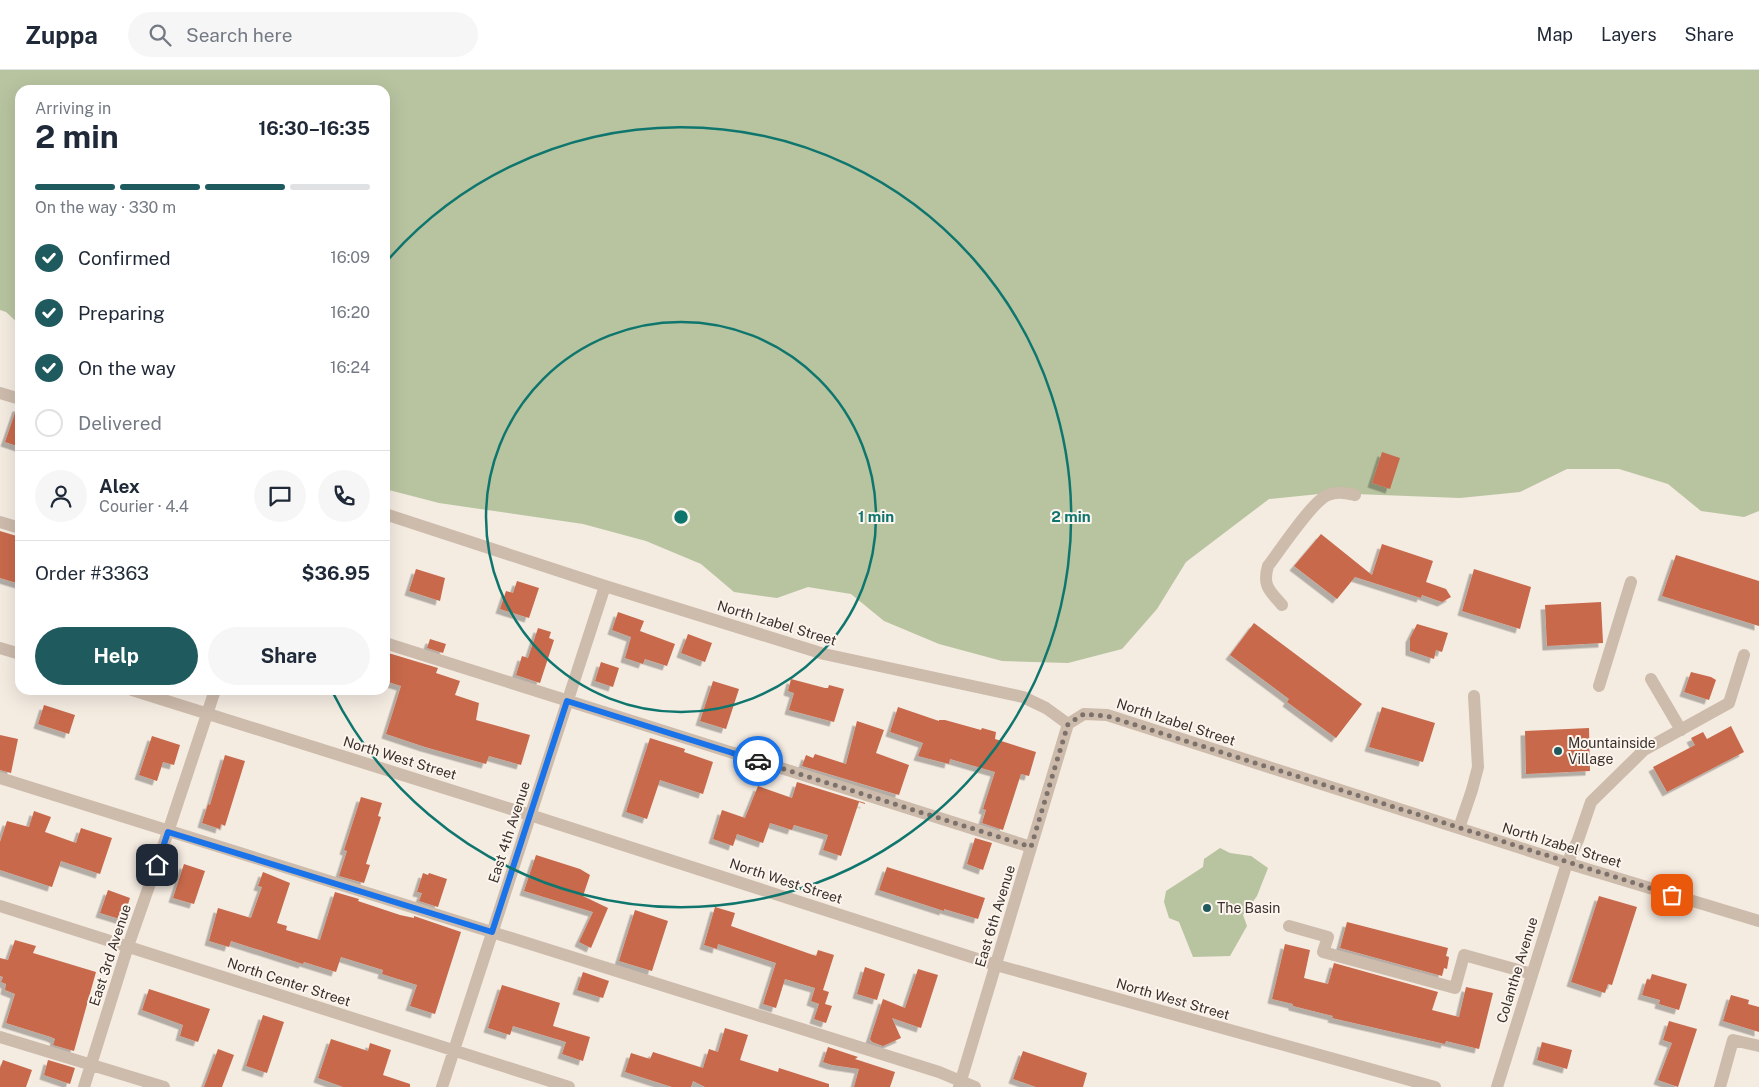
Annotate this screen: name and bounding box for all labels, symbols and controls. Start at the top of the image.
search box [128,12,478,57]
text: Zuppa [25,21,98,49]
icon: search [146,21,174,49]
text: Search here [186,24,293,46]
text: Map [1537,24,1573,45]
text: Layers [1601,24,1657,45]
text: Share [1685,24,1734,45]
text: Arriving in [35,99,111,118]
text: 16:30–16:35 [258,117,370,139]
text: 2 min [35,118,119,155]
text: On the way · 330 m [35,198,176,217]
icon: check [35,244,63,272]
text: Confirmed [78,247,171,269]
text: 16:09 [330,248,370,267]
icon: check [35,299,63,327]
text: Preparing [78,302,165,324]
text: 16:20 [330,303,370,322]
icon: check [35,354,63,382]
text: On the way [78,357,176,379]
text: 16:24 [330,358,370,377]
text: Delivered [78,412,162,434]
button: person [35,470,87,522]
button: chat [254,470,306,522]
button: phone [318,470,370,522]
text: Alex [99,475,140,497]
text: Courier · 4.4 [99,497,189,516]
centre of rings [672,508,690,526]
text: 1 min [858,508,894,525]
text: 2 min [1051,508,1091,525]
text: Order #3363 [35,562,149,584]
text: $36.95 [301,562,370,584]
street label: North Izabel Street [715,597,839,649]
button: Help [35,627,198,685]
button: Share [208,627,370,685]
street label: North Izabel Street [1115,695,1237,749]
street label: North West Street [341,733,459,783]
place label: Mountainside Village [1568,735,1656,767]
courier [733,736,783,786]
marker: Mountainside Village [1552,745,1564,757]
icon: car [744,747,772,775]
street label: East 4th Avenue [485,779,533,885]
street label: North Izabel Street [1500,819,1624,871]
pin [136,844,178,886]
icon: home [143,851,171,879]
street label: North West Street [728,855,844,907]
street label: East 6th Avenue [972,863,1018,969]
pin [1651,874,1693,916]
icon: bag [1658,881,1686,909]
place label: The Basin [1217,900,1280,916]
street label: East 3rd Avenue [86,902,134,1008]
marker: The Basin [1201,902,1213,914]
street label: Colanthe Avenue [1493,915,1541,1025]
street label: North Center Street [225,954,353,1010]
street label: North West Street [1114,975,1232,1023]

